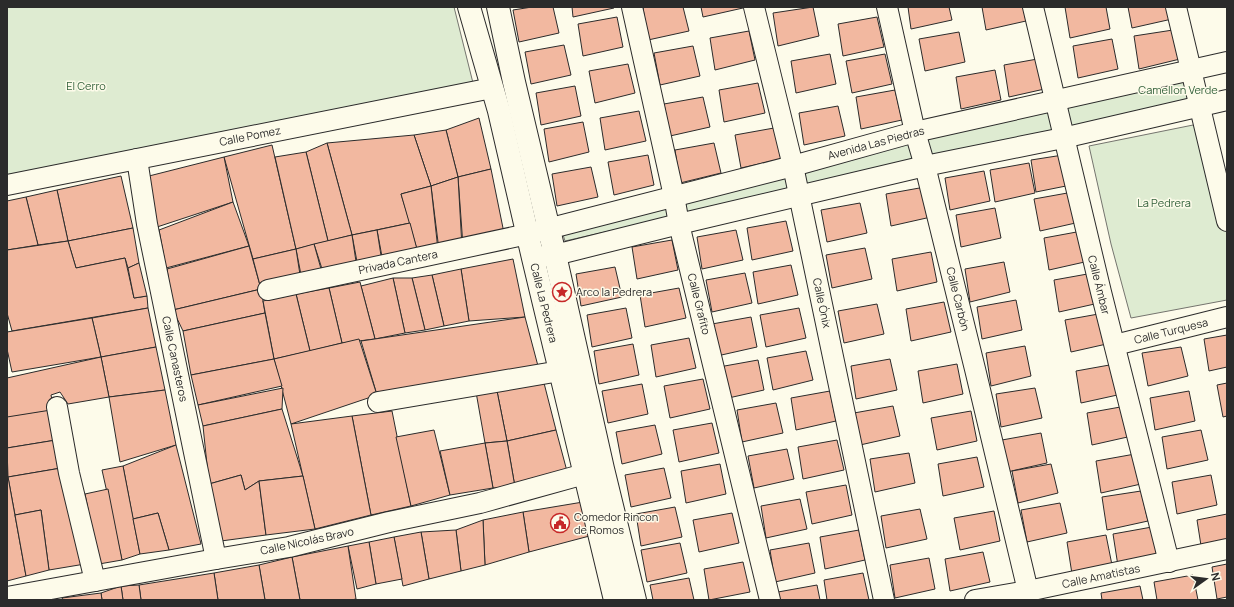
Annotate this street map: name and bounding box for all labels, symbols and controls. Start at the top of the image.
park label: El Cerro [66,78,106,93]
park label: Camellon Verde [1138,82,1218,97]
street label: Calle Pomez [218,122,282,149]
street label: Avenida Las Piedras [826,122,926,163]
park label: La Pedrera [1137,195,1191,210]
street label: Privada Cantera [357,246,439,277]
street label: Calle Ámbar [1085,254,1114,316]
street label: Calle La Pedrera [527,262,562,344]
street label: Calle Carbón [943,265,974,332]
street label: Calle Grafito [685,272,714,337]
street label: Calle Ónix [810,277,835,329]
place icon: Arco la Pedrera [551,281,573,303]
place label: Arco la Pedrera [576,284,652,299]
street label: Calle Turquesa [1132,314,1209,347]
street label: Calle Canasteros [159,315,192,403]
place label: Comedor Rincon de Romos [574,509,658,537]
public building icon: Comedor Rincon de Romos [549,512,571,534]
street label: Calle Nicolás Bravo [259,523,355,558]
north arrow [1186,559,1226,599]
street label: Calle Amatistas [1061,560,1141,591]
text: N [1208,571,1224,582]

